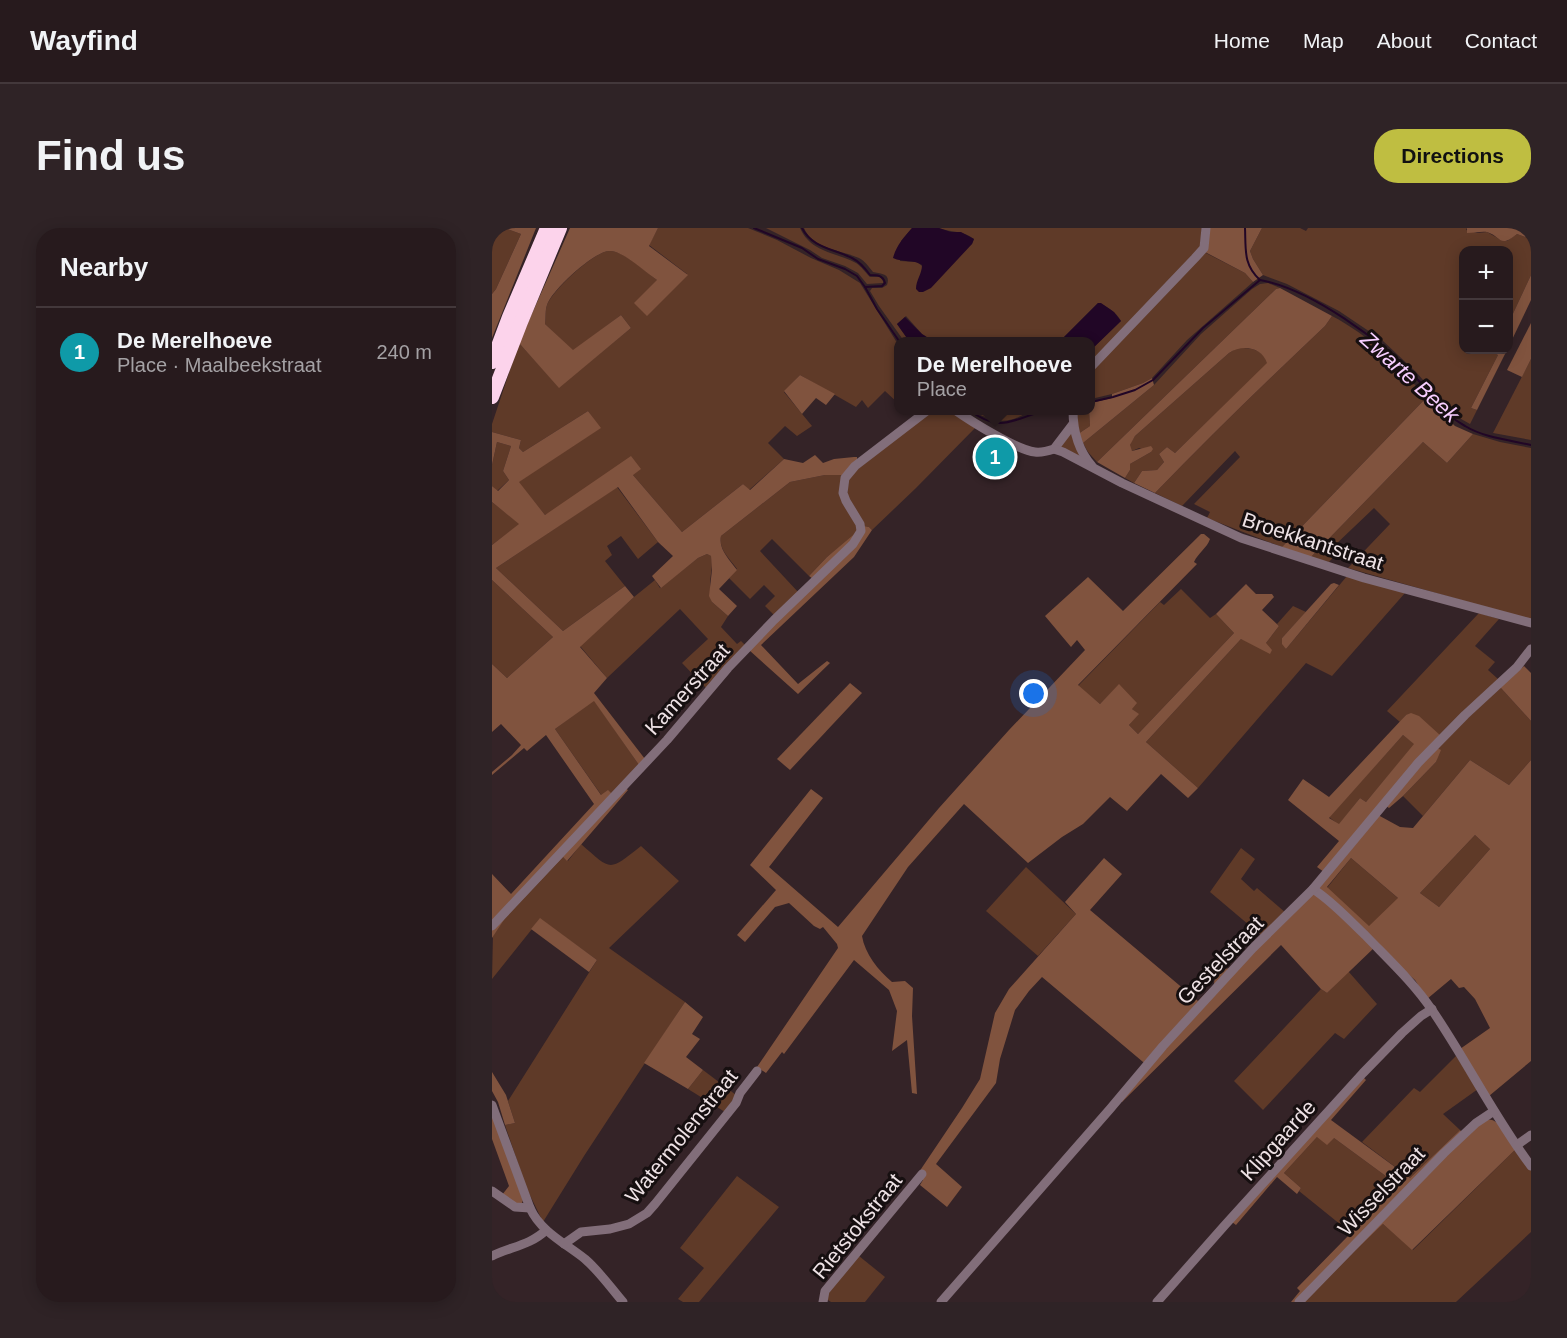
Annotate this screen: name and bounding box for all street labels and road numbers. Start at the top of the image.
street label: Broekkantstraat [1240,507,1387,575]
street label: Kamerstraat [640,639,734,739]
street label: Gestelstraat [1172,911,1268,1009]
street label: Watermolenstraat [620,1065,742,1207]
street label: Klipgaarde [1236,1095,1320,1185]
street label: Wisselstraat [1333,1142,1429,1240]
street label: Rietstokstraat [808,1169,906,1283]

